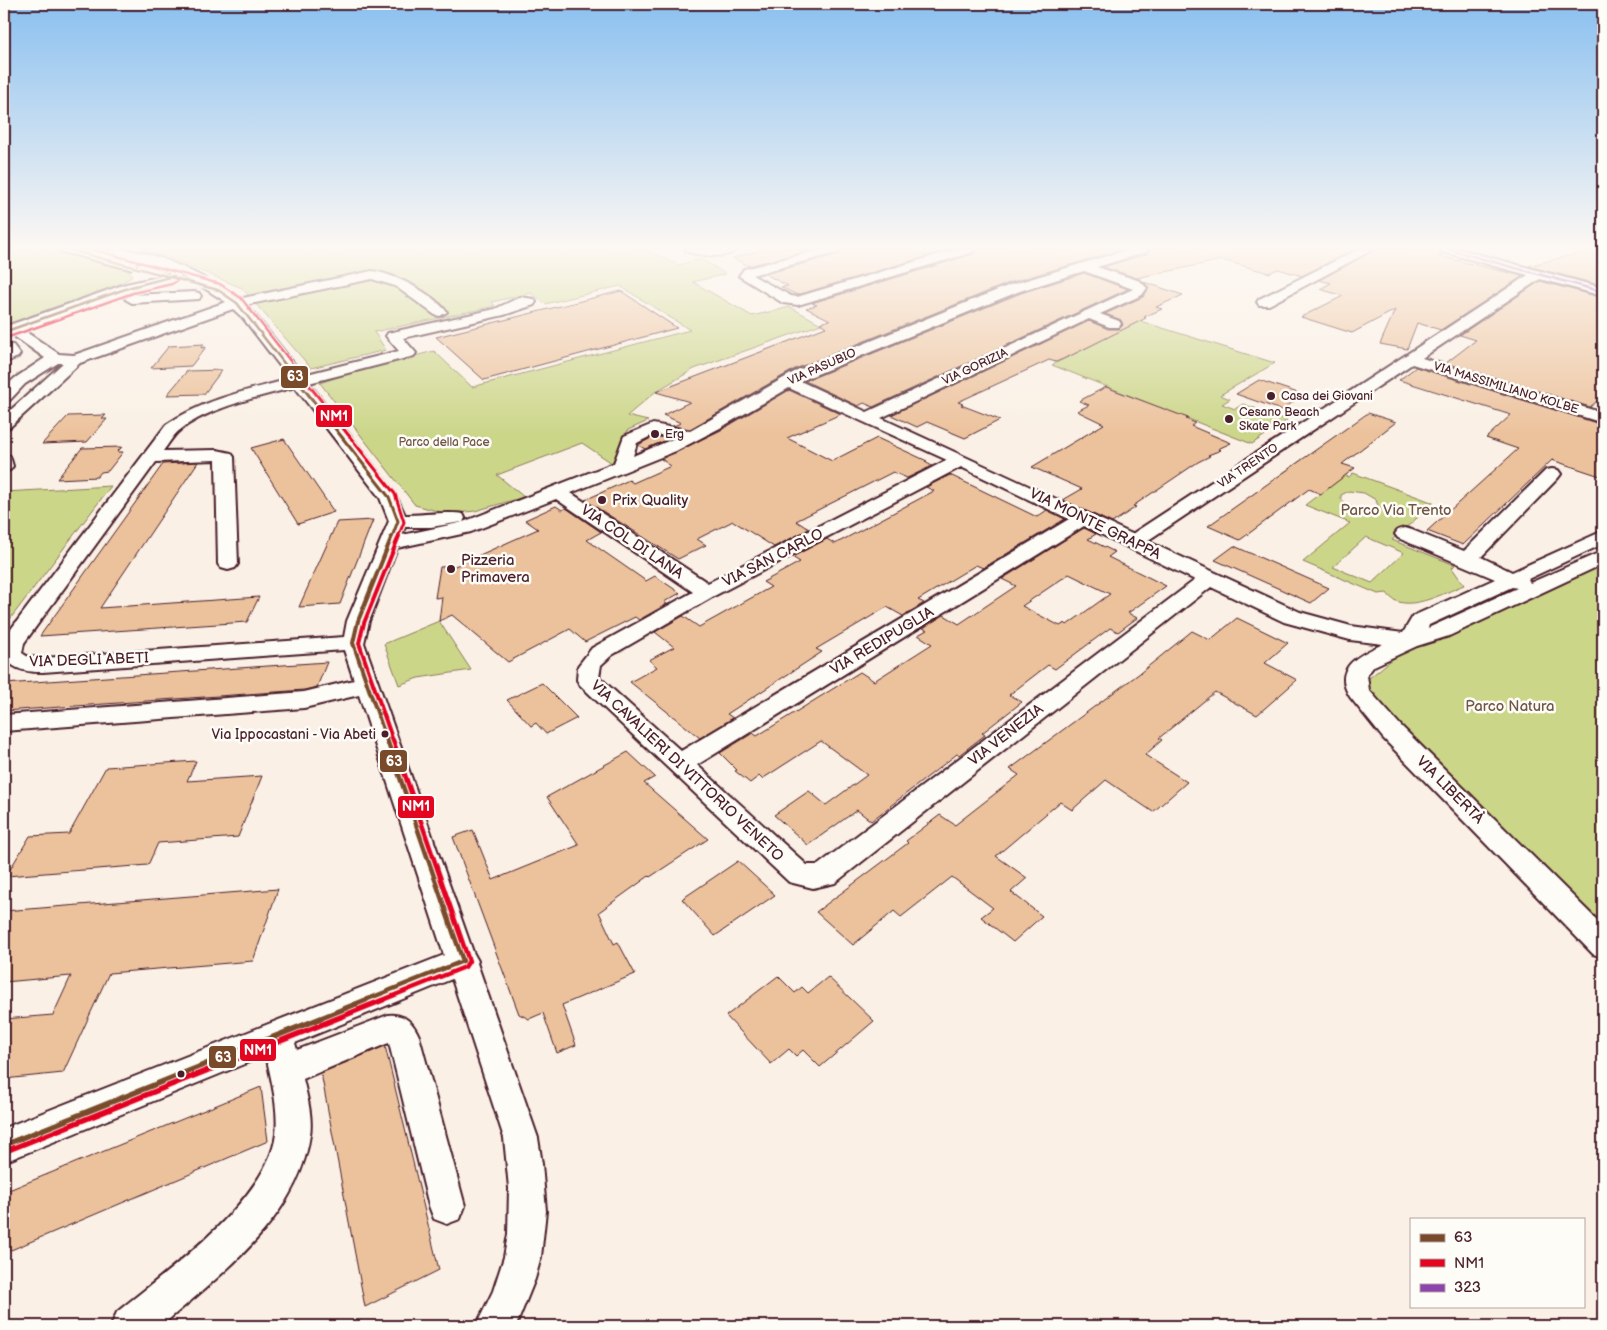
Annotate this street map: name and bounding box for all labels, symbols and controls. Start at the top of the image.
street label: VIA PASUBIO [786,345,858,389]
street label: VIA GORIZIA [940,345,1011,389]
street label: VIA MASSIMILIANO KOLBE [1432,359,1580,417]
line badge: 63 [280,365,309,389]
text: 63 [287,368,303,385]
place label: Casa dei Giovani [1281,389,1373,404]
marker: Casa dei Giovani [1265,390,1277,402]
line badge: NM1 [315,404,353,428]
place label: Cesano Beach Skate Park [1239,405,1320,434]
text: NM1 [320,408,348,425]
marker: Cesano Beach Skate Park [1223,413,1235,425]
place label: Erg [665,427,684,442]
marker: Erg [649,428,661,440]
park label: Parco della Pace [398,435,490,450]
street label: VIA TRENTO [1215,440,1281,492]
street label: VIA MONTE GRAPPA [1026,484,1165,564]
place label: Prix Quality [612,491,688,510]
marker: Prix Quality [596,494,608,506]
street label: VIA COL DI LANA [577,501,688,584]
park label: Parco Via Trento [1341,501,1451,520]
street label: VIA SAN CARLO [719,524,827,592]
place label: Pizzeria Primavera [461,551,530,587]
marker: Pizzeria Primavera [445,563,457,575]
street label: VIA REDIPUGLIA [827,602,938,679]
street label: VIA DEGLI ABETI [29,648,149,672]
street label: VIA CAVALIERI DI VITTORIO VENETO [586,676,788,866]
park label: Parco Natura [1465,697,1555,716]
street label: VIA VENEZIA [965,699,1048,770]
place label: Via Ippocastani - Via Abeti [211,726,376,743]
marker: Via Ippocastani - Via Abeti [380,729,390,739]
line badge: 63 [379,749,408,773]
street label: VIA LIBERTÀ [1412,752,1488,828]
text: 63 [386,753,402,770]
line badge: NM1 [397,795,435,819]
text: NM1 [402,798,430,815]
line badge: NM1 [239,1038,277,1062]
text: NM1 [244,1042,272,1059]
line badge: 63 [208,1045,237,1069]
text: 63 [215,1049,231,1066]
unlabelled marker [176,1069,186,1079]
legend [1410,1218,1584,1308]
text: 63 [1454,1228,1472,1247]
text: NM1 [1454,1254,1484,1273]
text: 323 [1454,1278,1481,1297]

